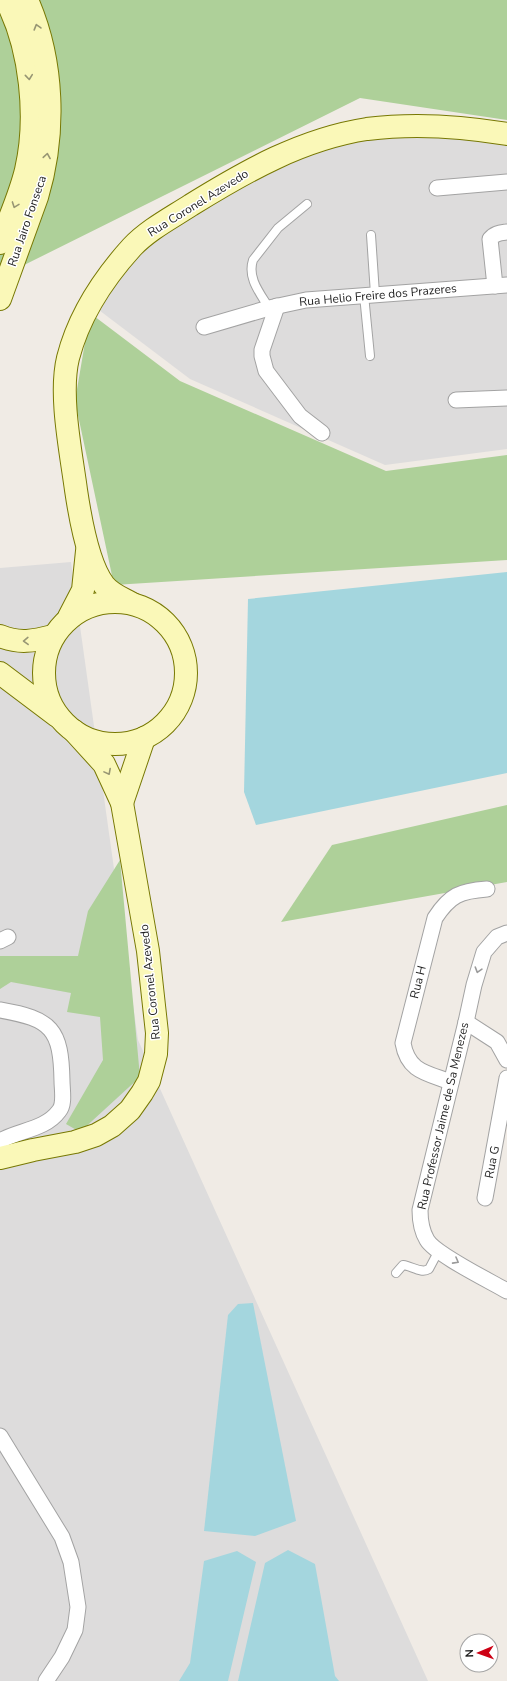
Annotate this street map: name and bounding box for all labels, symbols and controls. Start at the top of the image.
one-way arrow [33,24,42,31]
one-way arrow [25,74,34,80]
one-way arrow [42,153,51,159]
street label: Rua Coronel Azevedo [145,165,252,240]
street label: Rua Jairo Fonseca [4,173,50,269]
one-way arrow [11,201,19,208]
street label: Rua Helio Freire dos Prazeres [299,280,458,310]
one-way arrow [23,637,29,645]
one-way arrow [103,767,111,775]
street label: Rua Coronel Azevedo [136,923,164,1040]
street label: Rua H [406,964,430,1000]
one-way arrow [474,967,483,974]
street label: Rua Professor Jaime de Sa Menezes [414,1021,472,1211]
street label: Rua G [481,1144,503,1180]
one-way arrow [452,1257,459,1264]
north arrow [459,1633,499,1673]
text: N [462,1649,477,1658]

